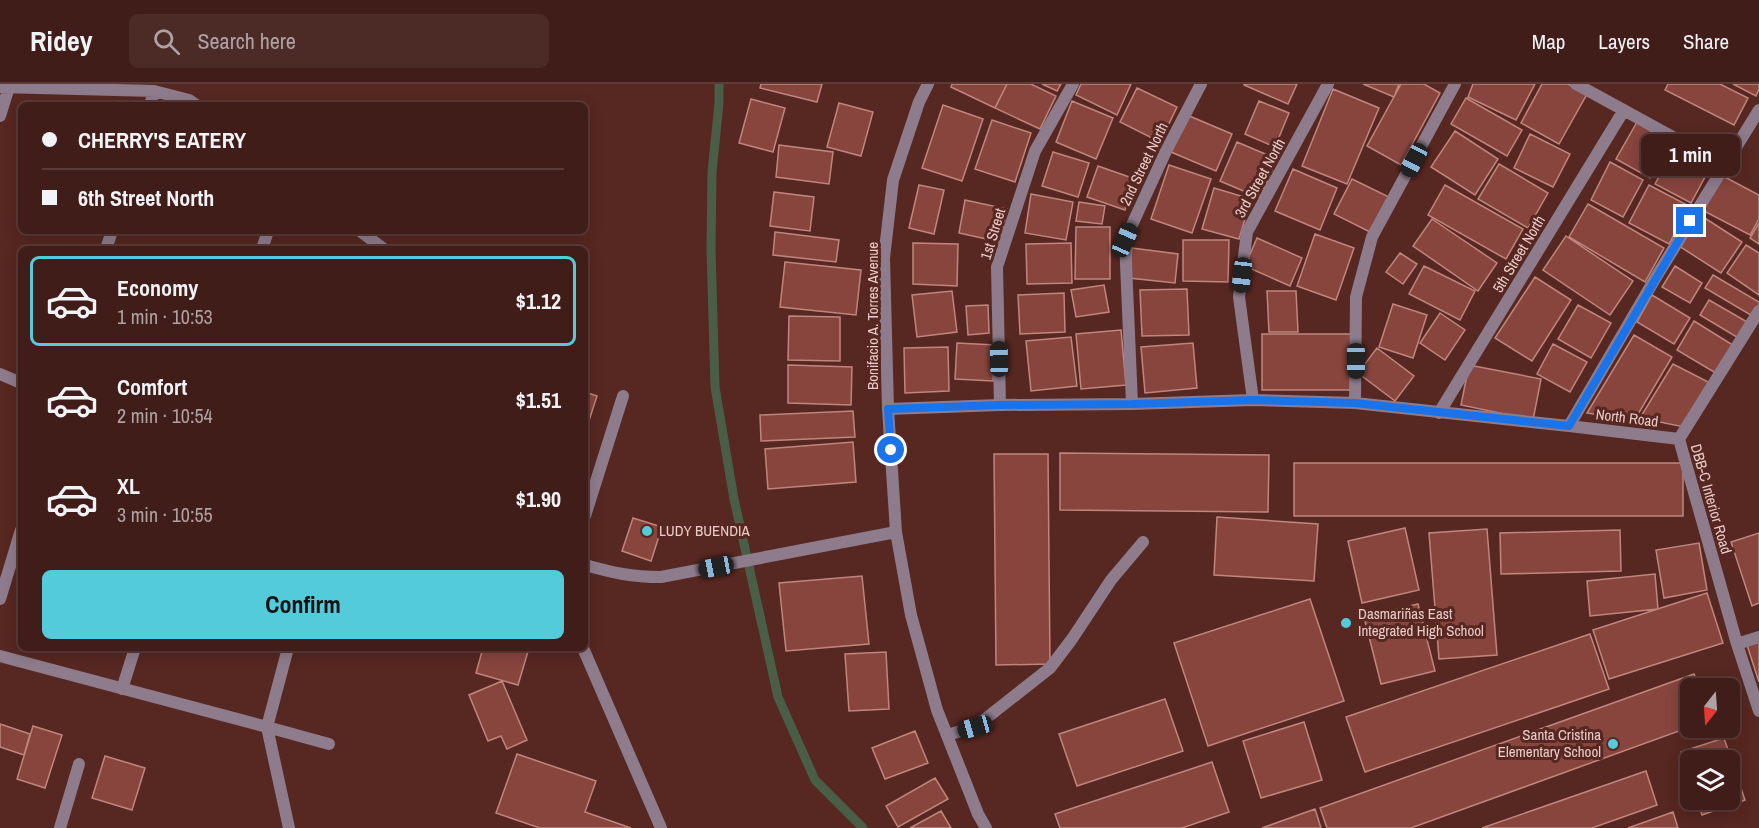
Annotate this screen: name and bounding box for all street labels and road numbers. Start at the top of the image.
street label: 2nd Street North [1114,119,1173,209]
street label: 3rd Street North [1229,134,1290,221]
street label: 1st Street [975,205,1010,262]
street label: 5th Street North [1487,211,1550,296]
street label: Bonifacio A. Torres Avenue [862,242,883,390]
street label: North Road [1595,403,1660,432]
street label: DBB-C Interior Road [1686,441,1737,556]

